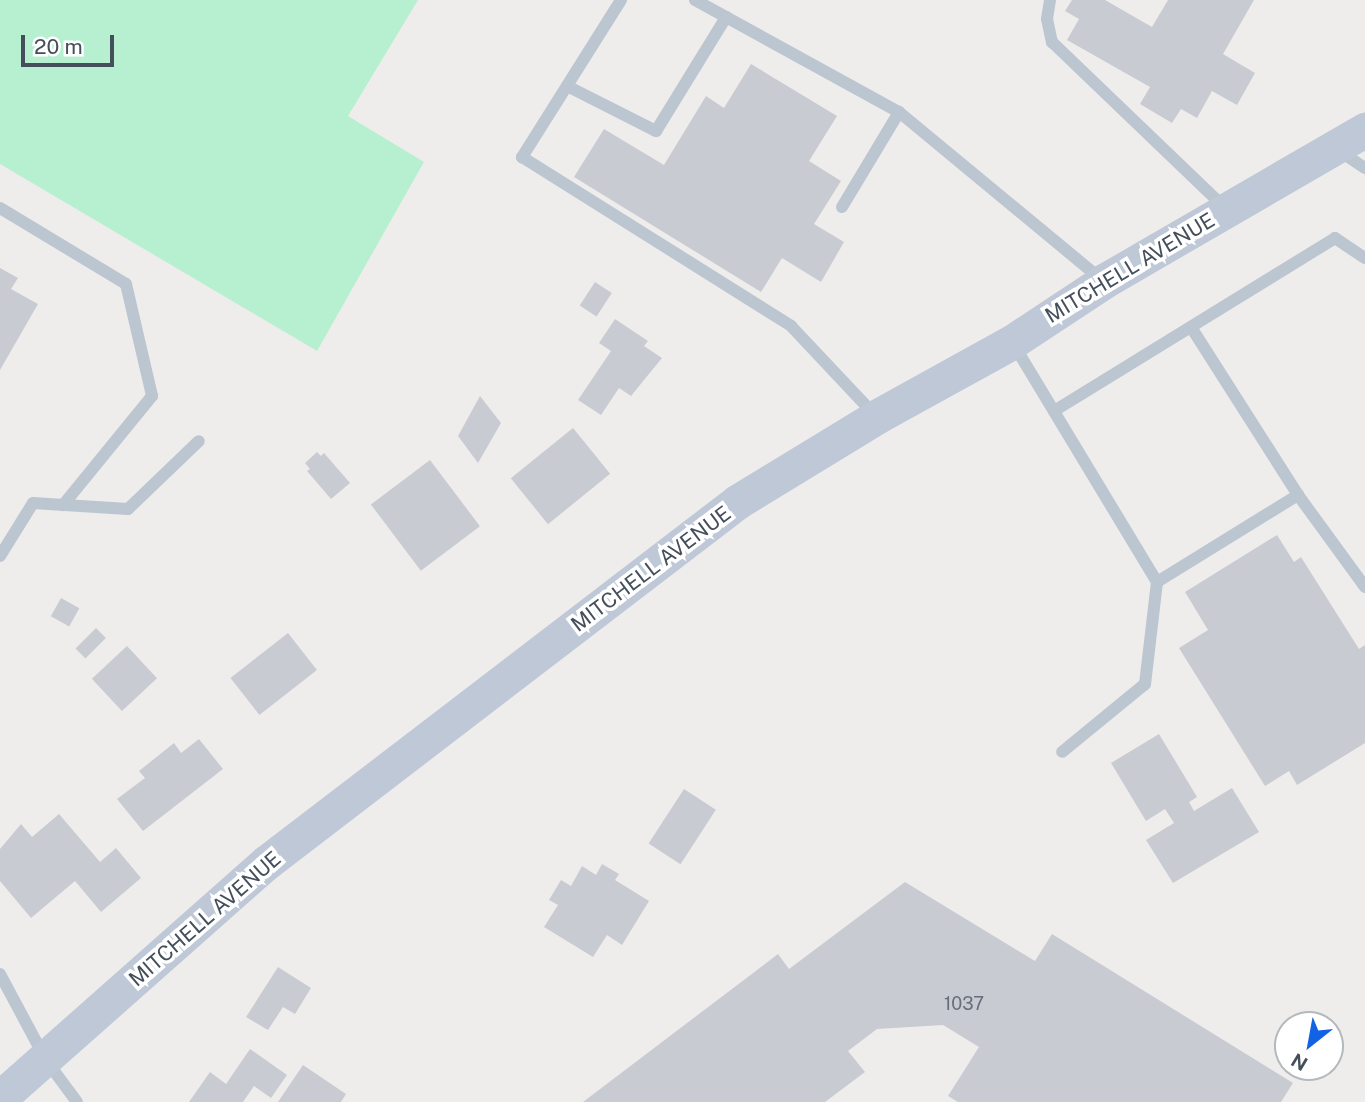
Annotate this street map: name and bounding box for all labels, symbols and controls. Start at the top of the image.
scale bar [24,21,117,65]
text: 20 m [34,34,83,59]
street label: MITCHELL AVENUE [1041,207,1219,329]
street label: MITCHELL AVENUE [566,501,736,637]
street label: MITCHELL AVENUE [124,846,286,992]
house number: 1037 [944,993,984,1015]
north arrow [1274,1011,1344,1081]
text: N [1287,1049,1311,1076]

